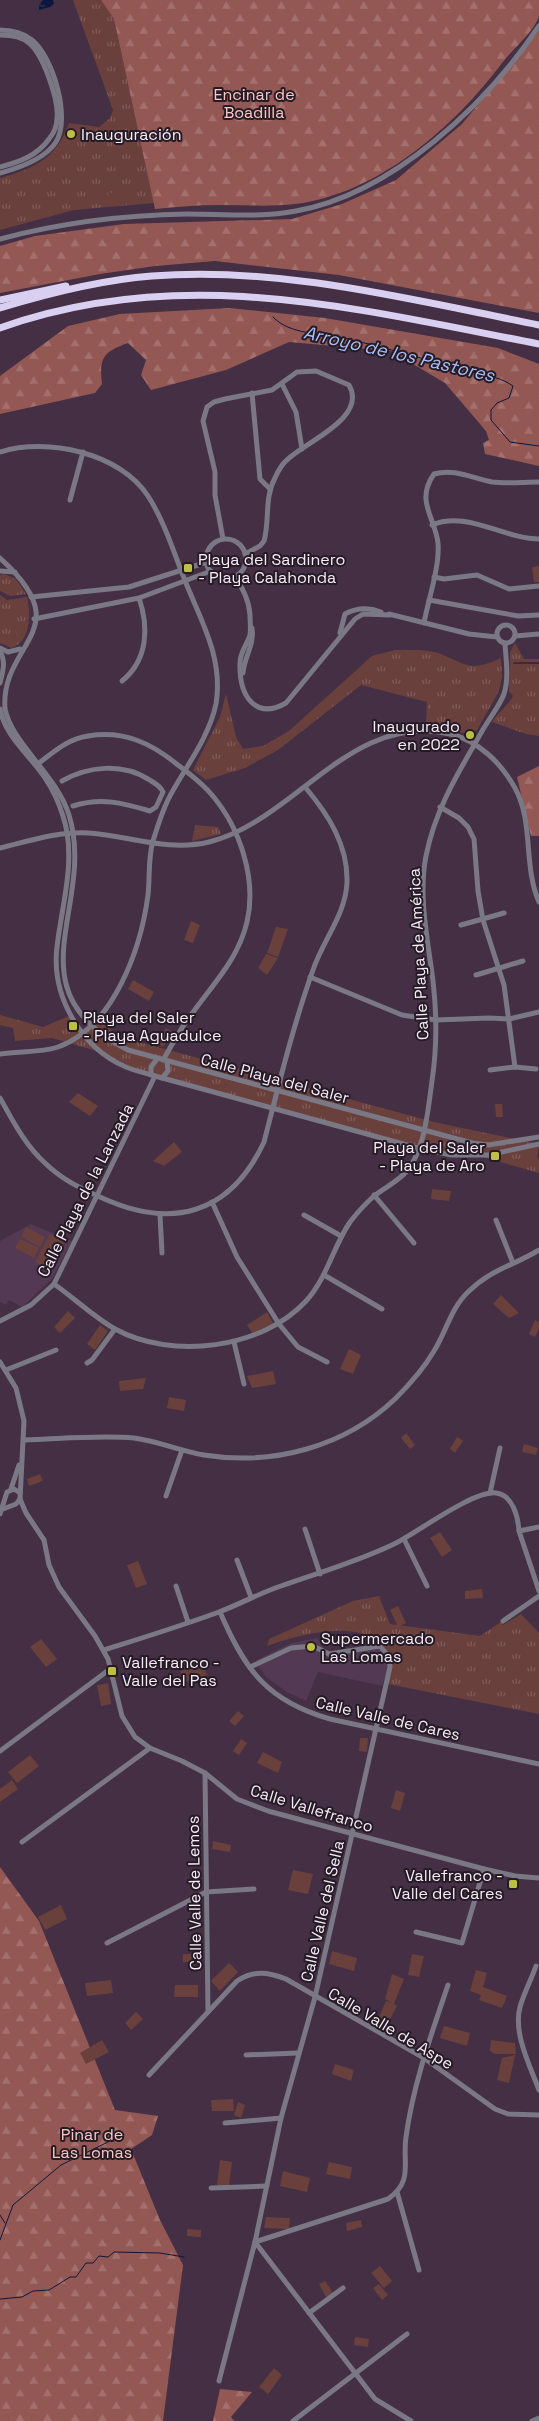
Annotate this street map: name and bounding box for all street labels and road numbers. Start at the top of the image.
street label: Calle Playa de América [404,867,433,1041]
street label: Calle Playa del Saler [198,1049,351,1108]
street label: Calle Playa de la Lanzada [32,1100,138,1281]
street label: Calle Valle de Cares [314,1692,462,1745]
street label: Calle Vallefranco [248,1780,376,1837]
street label: Calle Valle de Lemos [183,1815,206,1971]
street label: Calle Valle del Sella [296,1838,349,1984]
street label: Calle Valle de Aspe [324,1983,457,2074]

